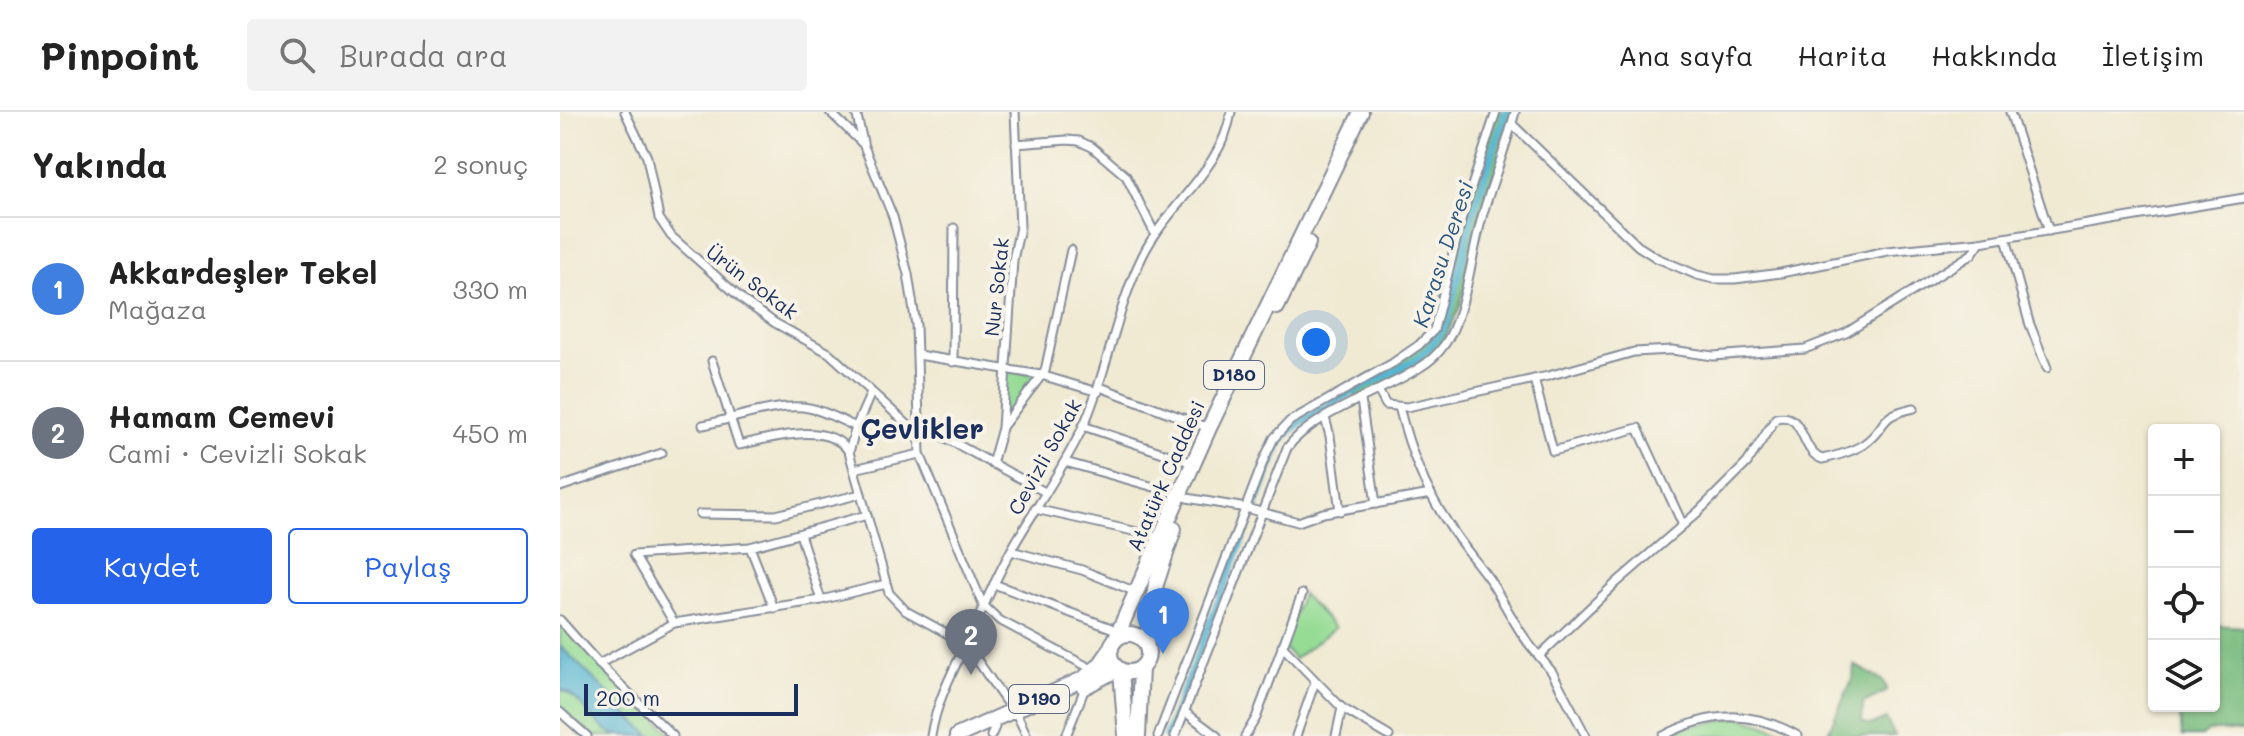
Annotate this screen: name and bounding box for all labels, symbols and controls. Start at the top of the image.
search box [247,19,807,91]
text: Pinpoint [40,30,199,80]
icon: search [275,33,319,77]
text: Burada ara [339,35,508,75]
text: Ana sayfa [1618,37,1754,73]
text: Harita [1798,37,1887,73]
text: Hakkında [1931,37,2058,73]
text: İletişim [2102,37,2204,73]
text: Yakında [32,142,167,187]
text: 2 sonuç [433,147,528,181]
water label: Karasu Deresi [1405,177,1480,331]
street label: Nur Sokak [978,236,1014,337]
street label: Ürün Sokak [701,238,804,324]
text: Akkardeşler Tekel [108,252,377,292]
text: 1 [52,272,64,306]
text: 330 m [452,272,528,306]
text: Mağaza [108,292,207,326]
your location [1296,322,1336,362]
road number: D180 [1204,361,1264,389]
street label: Cevizli Sokak [1002,394,1087,519]
text: Hamam Cemevi [108,396,336,436]
street label: Atatürk Caddesi [1120,396,1210,555]
district label: Çevlikler [860,410,984,446]
text: 2 [51,416,65,450]
text: 450 m [452,416,528,450]
map controls [2148,424,2220,712]
button: + [2148,424,2220,496]
text: Cami · Cevizli Sokak [108,436,367,470]
button: − [2148,496,2220,568]
button: Kaydet [32,528,272,604]
button: Paylaş [288,528,528,604]
button: locate [2148,568,2220,640]
pin: 1 [1137,588,1189,654]
pin: 2 [945,609,997,675]
button: layers [2148,640,2220,712]
scale bar [584,680,798,716]
text: 200 m [596,683,660,712]
road number: D190 [1009,685,1069,713]

